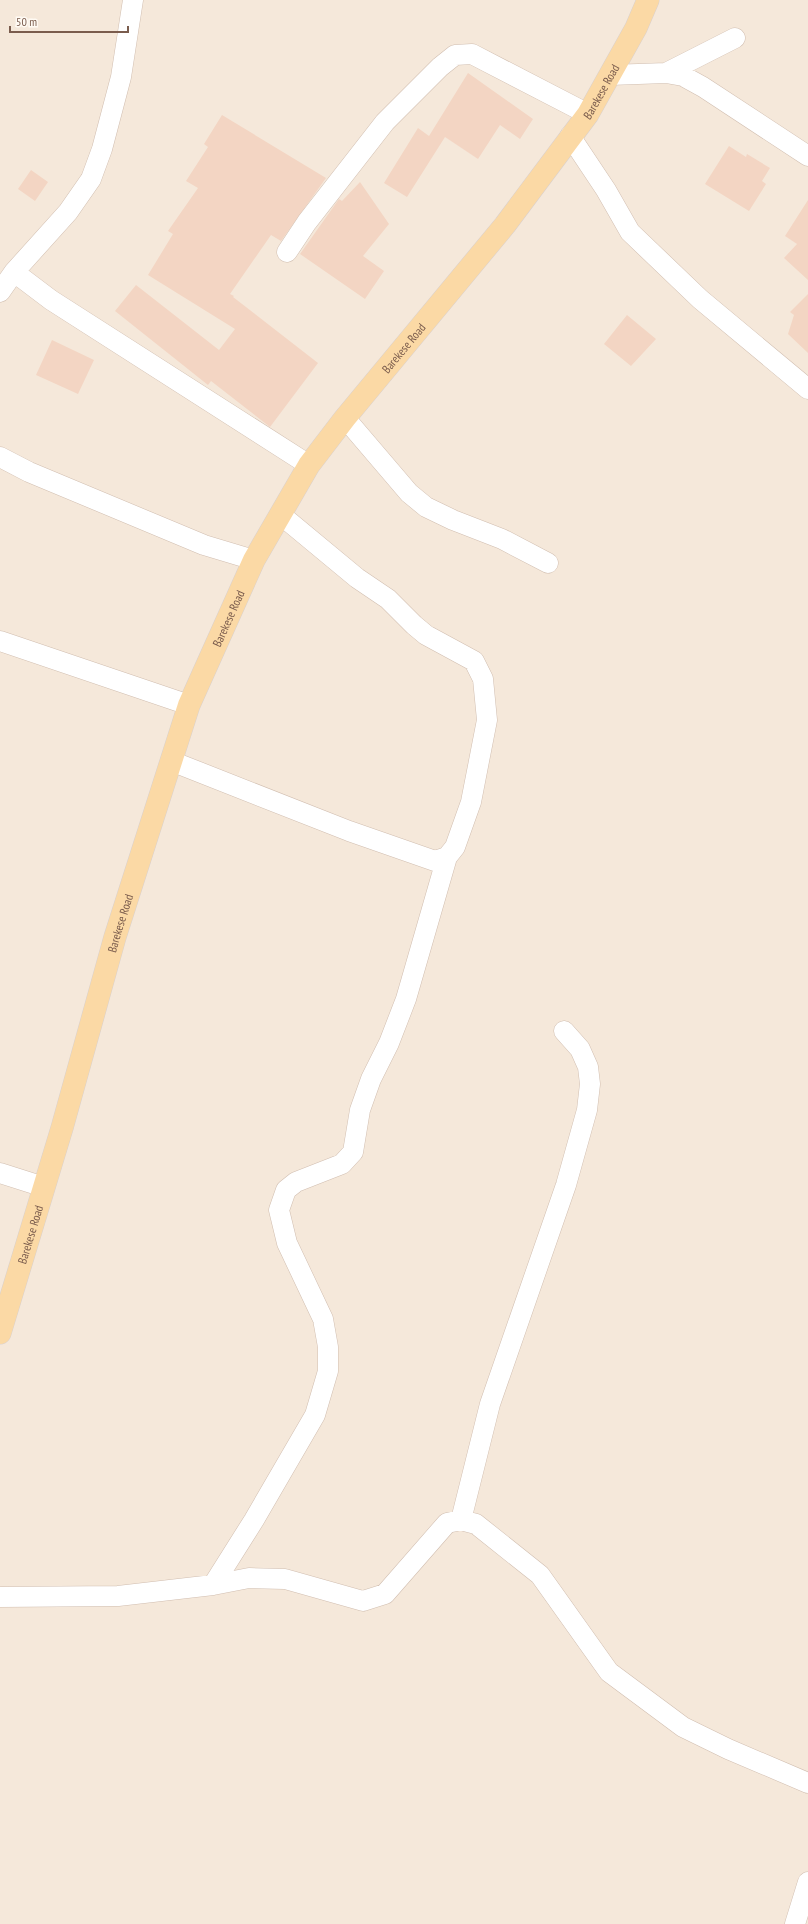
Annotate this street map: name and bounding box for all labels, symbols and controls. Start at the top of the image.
scale bar [10,8,128,34]
text: 50 m [16,14,37,29]
street label: Barekese Road [579,61,622,122]
street label: Barekese Road [378,320,428,376]
street label: Barekese Road [209,588,247,649]
street label: Barekese Road [104,892,136,954]
street label: Barekese Road [14,1203,46,1265]

